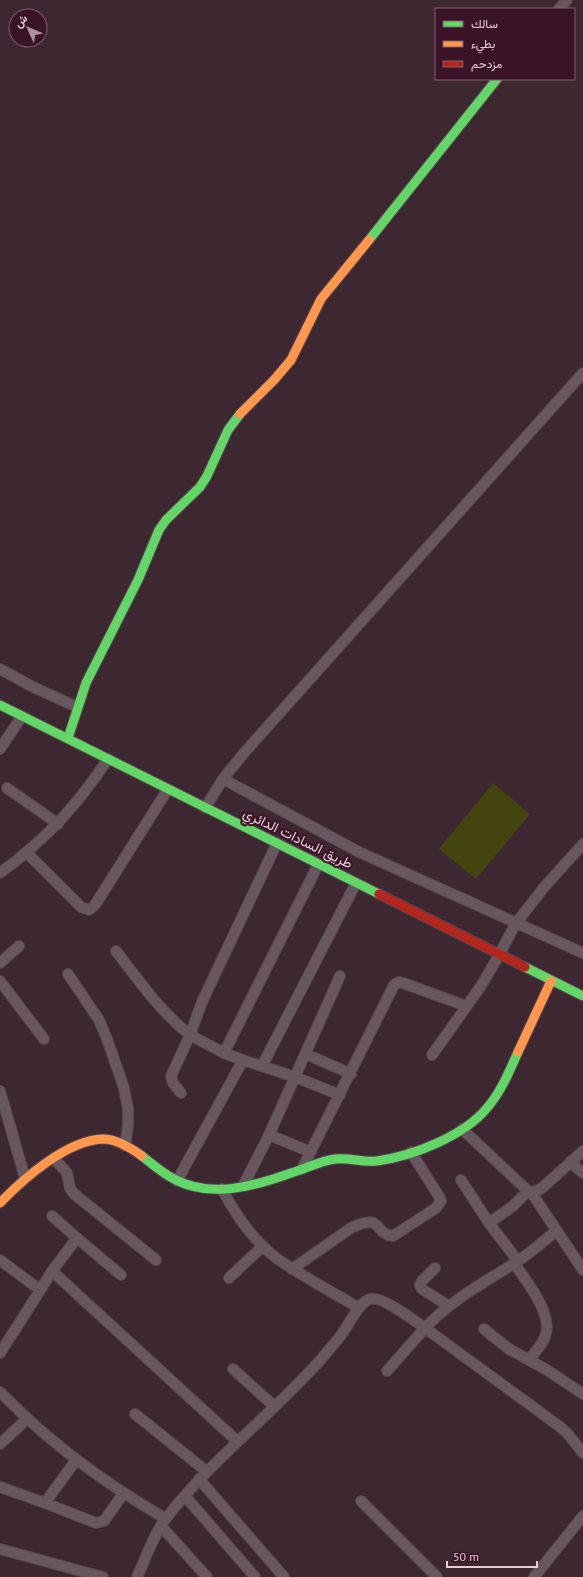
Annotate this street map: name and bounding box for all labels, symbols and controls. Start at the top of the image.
north arrow [8,8,48,48]
legend [435,8,575,80]
text: ش [11,11,30,31]
text: سالك [471,16,498,31]
text: بطيء [471,36,495,54]
text: مزدحم [471,56,502,72]
street label: طريق السادات الدائري [239,804,356,875]
scale bar [447,1543,537,1569]
text: 50 m [453,1549,479,1564]

